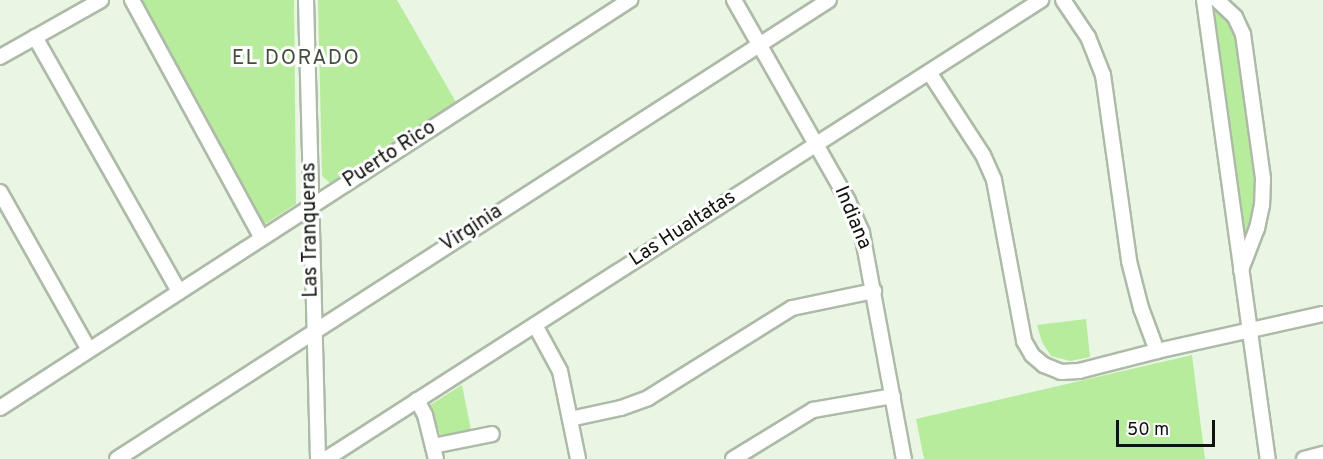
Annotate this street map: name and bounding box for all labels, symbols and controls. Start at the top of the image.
district label: EL DORADO [231,46,361,72]
street label: Puerto Rico [339,116,441,194]
street label: Las Tranqueras [298,162,324,298]
street label: Indiana [828,183,876,253]
street label: Las Hualtatas [625,186,741,272]
street label: Virginia [437,200,507,258]
scale bar [1119,408,1218,446]
text: 50 m [1127,419,1169,442]

